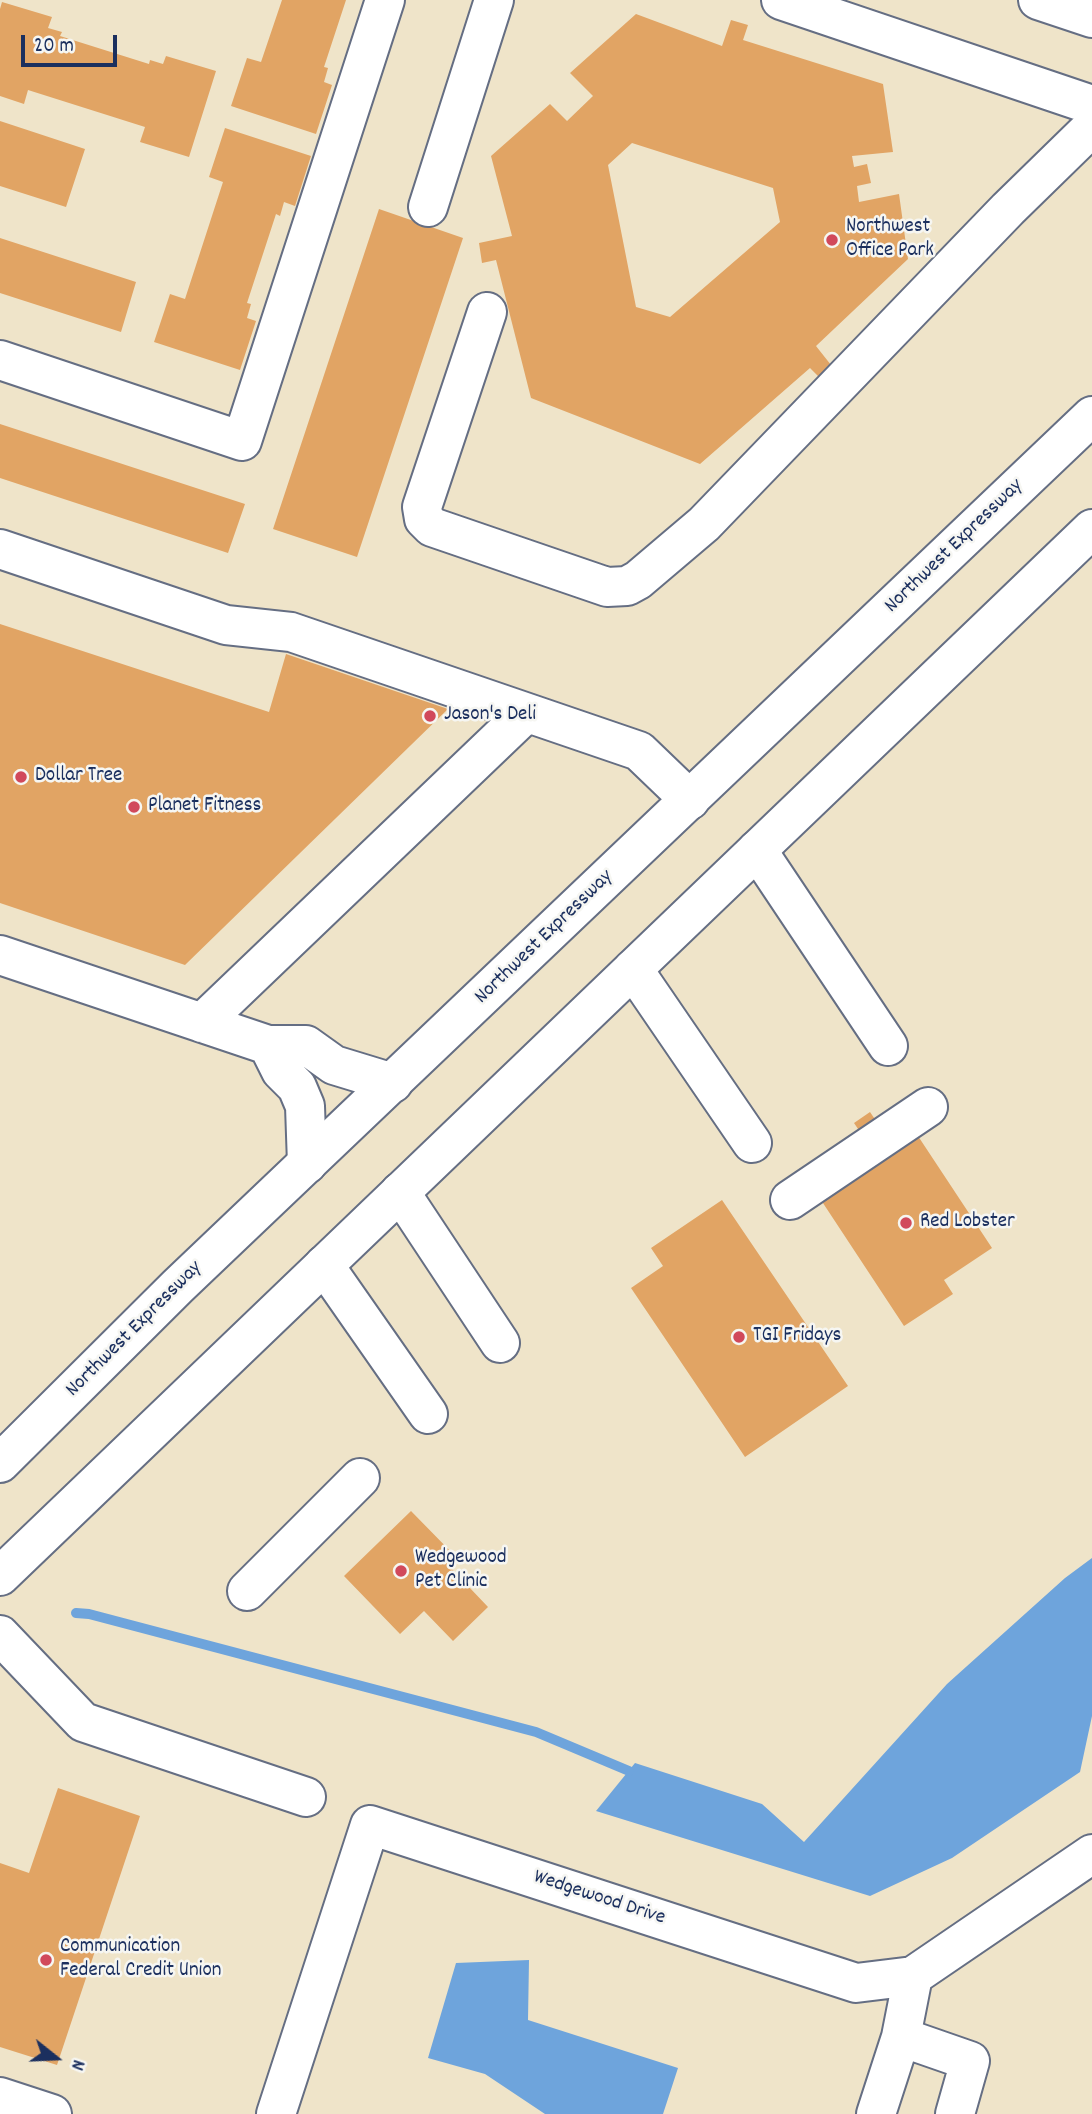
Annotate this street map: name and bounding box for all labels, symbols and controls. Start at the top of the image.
scale bar [24,21,121,65]
text: 20 m [34,32,74,62]
place label: Northwest Office Park [846,215,934,265]
marker: Northwest Office Park [824,232,840,248]
street label: Northwest Expressway [881,475,1029,619]
place label: Jason's Deli [444,703,536,729]
marker: Jason's Deli [422,708,438,724]
place label: Dollar Tree [35,764,122,790]
marker: Dollar Tree [13,769,29,785]
place label: Planet Fitness [148,794,261,820]
marker: Planet Fitness [126,799,142,815]
street label: Northwest Expressway [471,866,619,1010]
place label: Red Lobster [920,1210,1015,1236]
marker: Red Lobster [898,1215,914,1231]
street label: Northwest Expressway [62,1257,208,1403]
place label: TGI Fridays [753,1324,841,1350]
marker: TGI Fridays [731,1329,747,1345]
place label: Wedgewood Pet Clinic [415,1546,507,1596]
marker: Wedgewood Pet Clinic [393,1563,409,1579]
street label: Wedgewood Drive [530,1866,668,1932]
place label: Communication Federal Credit Union [60,1935,222,1985]
marker: Communication Federal Credit Union [38,1952,54,1968]
north arrow [21,2023,91,2093]
text: N [62,2056,91,2073]

